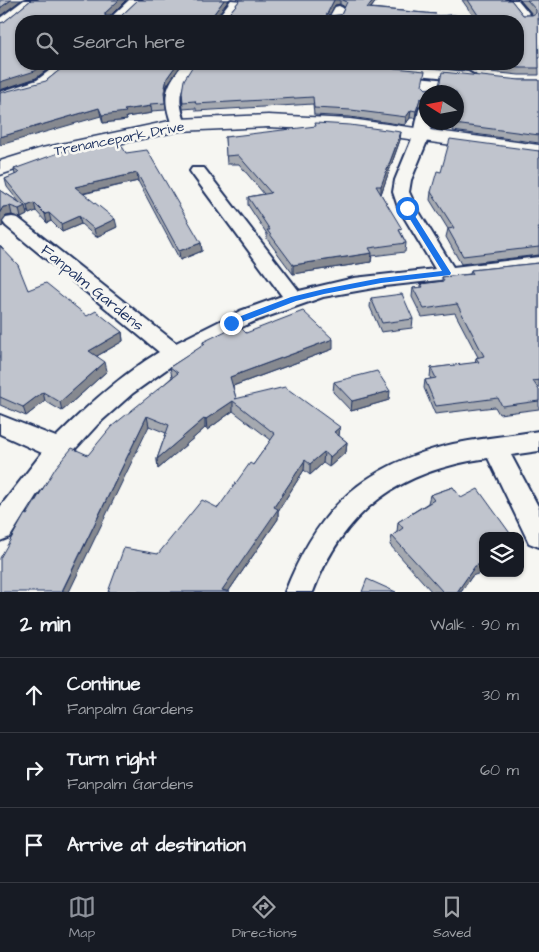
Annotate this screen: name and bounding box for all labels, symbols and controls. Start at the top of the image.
search box [15,15,524,70]
icon: search [33,29,61,57]
text: Search here [73,29,185,56]
north arrow [419,85,464,130]
street label: Trenancepark Drive [52,116,186,161]
route start [396,197,419,220]
street label: Fanpalm Gardens [36,239,148,336]
route end [220,312,243,335]
map controls [479,532,524,577]
button: layers [479,532,524,577]
text: 2 min [20,610,70,639]
text: Walk · 90 m [430,614,519,636]
text: Continue [67,671,141,698]
icon: ahead [20,681,48,709]
text: 30 m [482,684,519,706]
text: Fanpalm Gardens [67,698,194,720]
text: Turn right [67,746,156,773]
icon: right [20,756,48,784]
text: 60 m [480,759,519,781]
text: Fanpalm Gardens [67,773,194,795]
icon: arrive [20,831,48,859]
text: Arrive at destination [67,832,246,859]
tab: Map [68,893,96,943]
tab: Directions [232,893,297,943]
tab: Saved [433,893,471,943]

